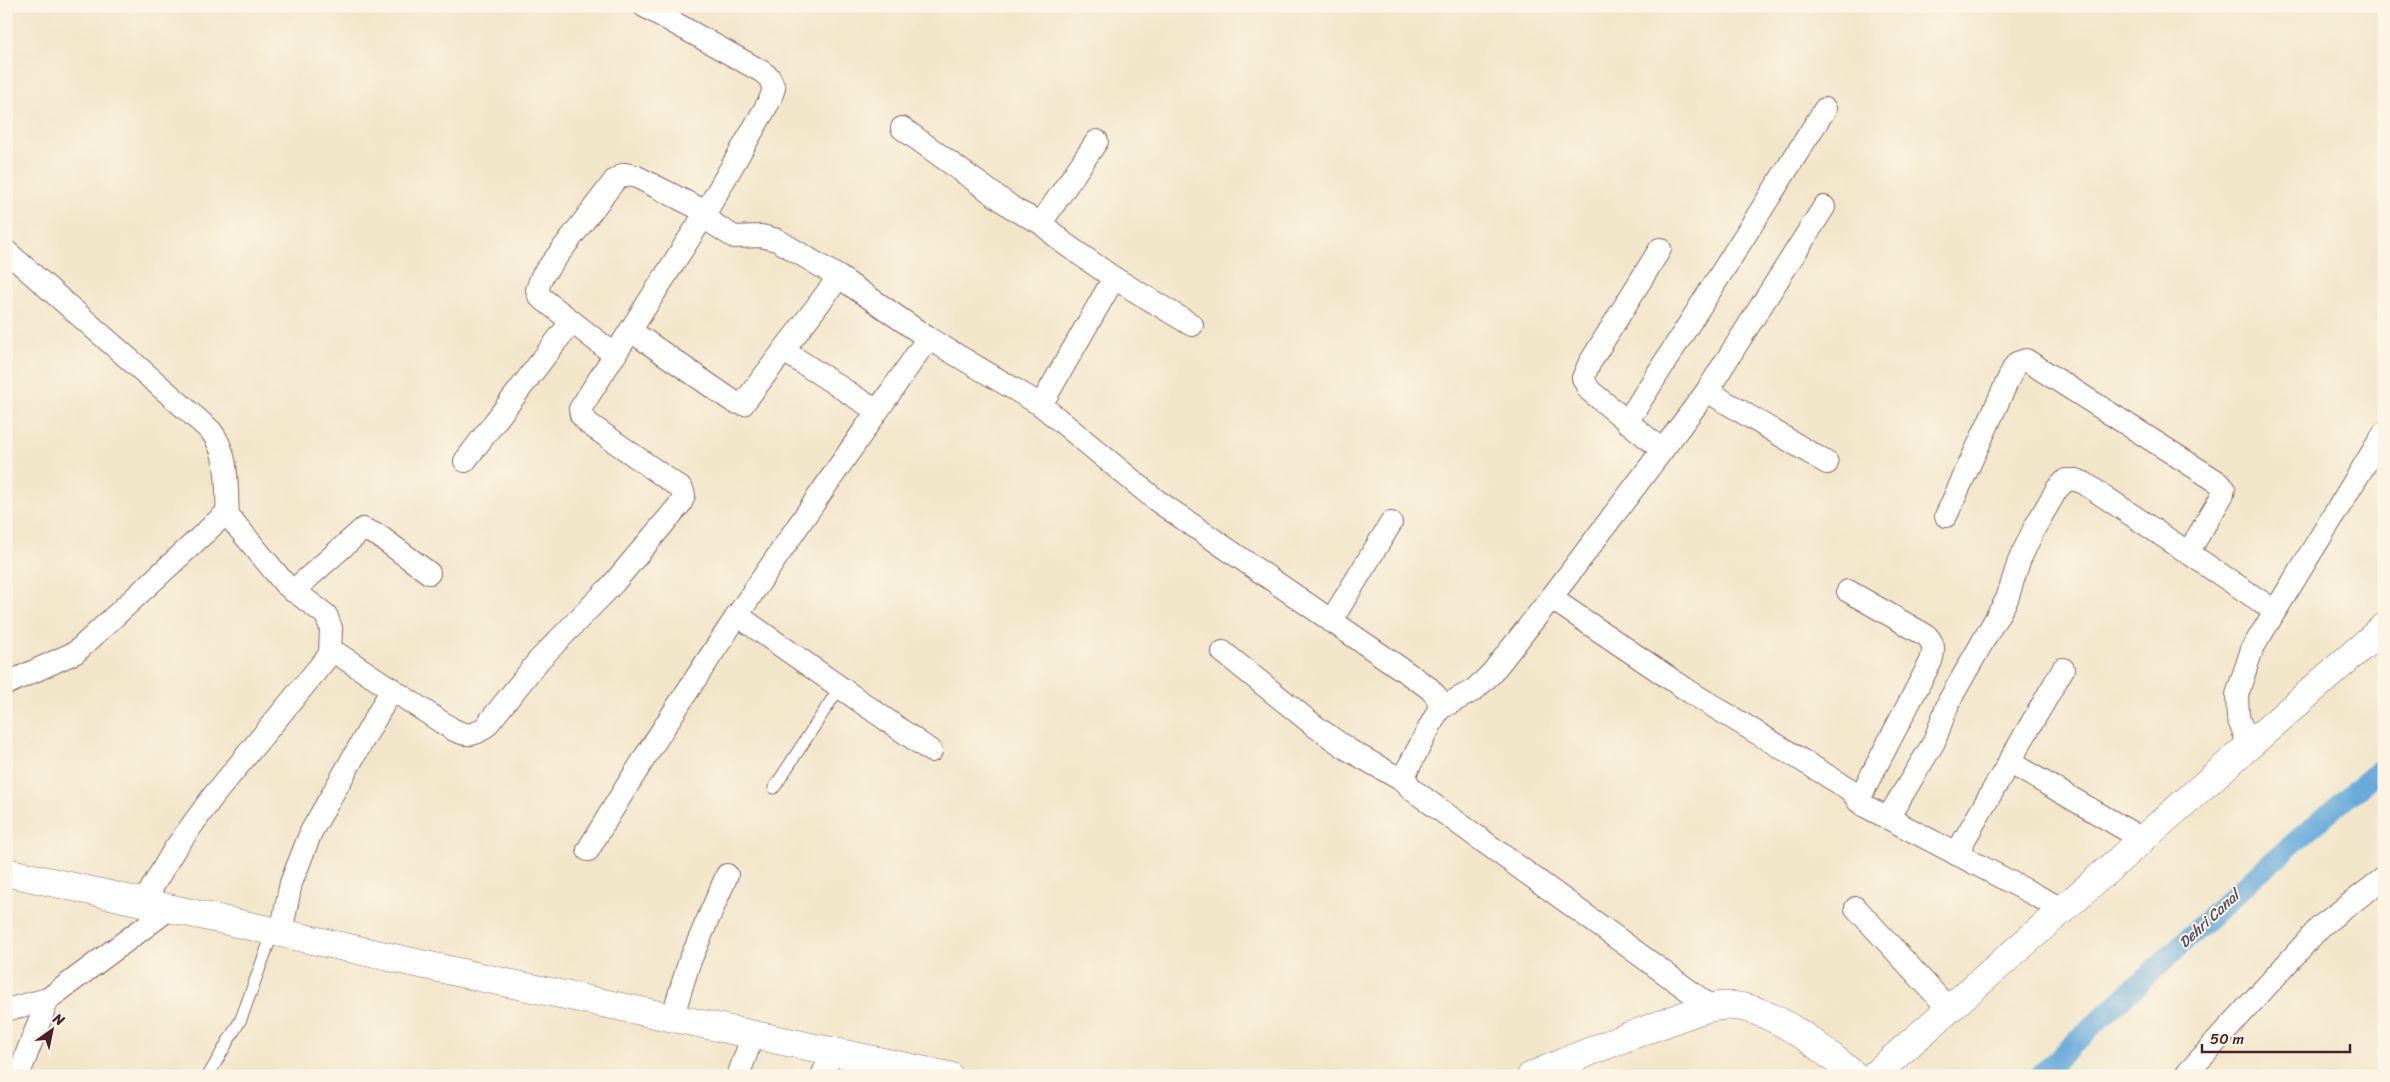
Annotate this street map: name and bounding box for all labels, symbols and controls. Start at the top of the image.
water label: Dehri Canal [2172,881,2248,954]
north arrow [28,1004,78,1054]
text: N [47,1006,70,1033]
scale bar [2202,1022,2350,1054]
text: 50 m [2210,1026,2245,1052]

